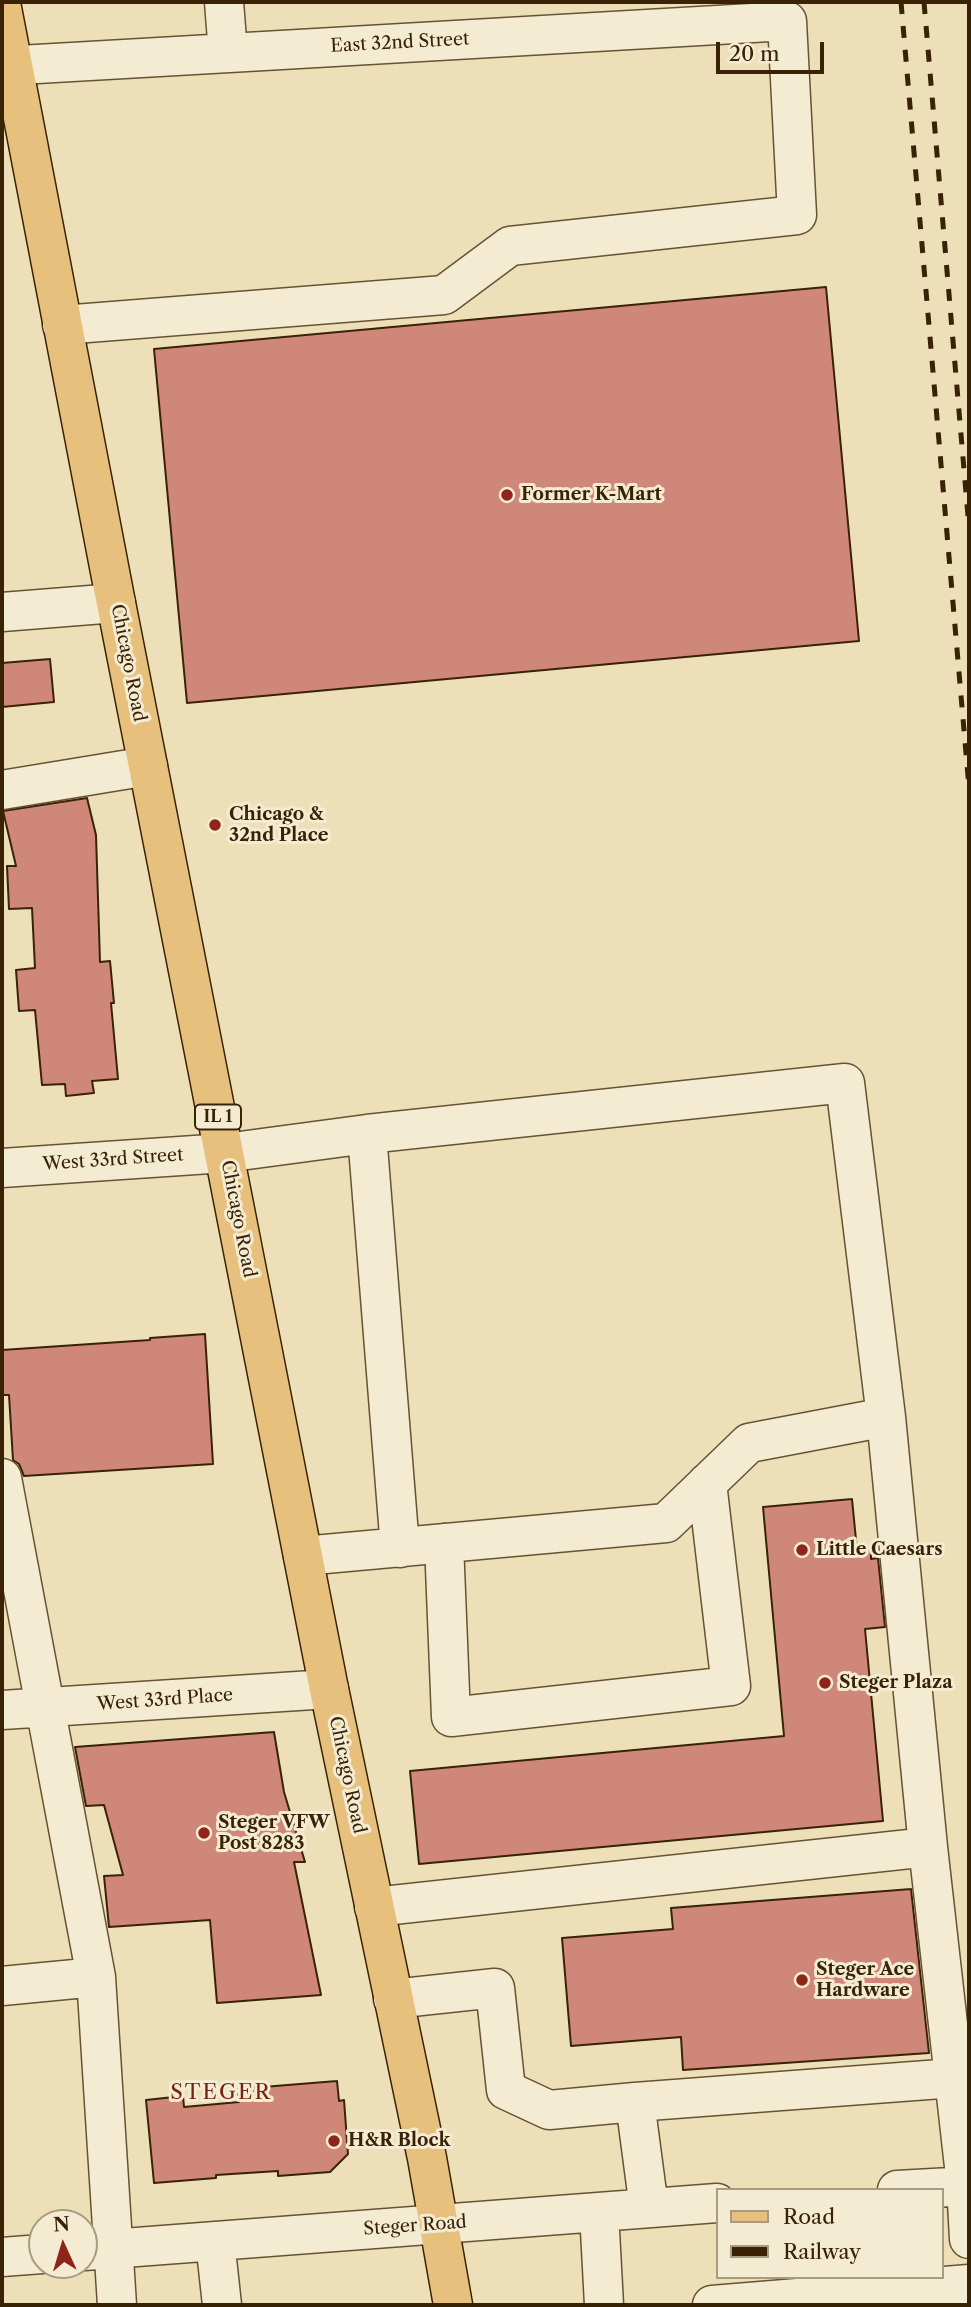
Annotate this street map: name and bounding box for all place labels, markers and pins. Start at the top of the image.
place label: Former K-Mart [521,484,662,506]
marker: Former K-Mart [499,487,515,503]
place label: Chicago & 32nd Place [229,804,328,846]
marker: Chicago & 32nd Place [207,817,223,833]
place label: Little Caesars [816,1539,943,1561]
marker: Little Caesars [794,1542,810,1558]
place label: Steger Plaza [839,1672,953,1694]
marker: Steger Plaza [817,1675,833,1691]
place label: Steger VFW Post 8283 [218,1812,330,1854]
marker: Steger VFW Post 8283 [196,1825,212,1841]
place label: Steger Ace Hardware [816,1959,914,2002]
marker: Steger Ace Hardware [794,1972,810,1988]
place label: H&R Block [348,2130,450,2152]
marker: H&R Block [326,2133,342,2149]

